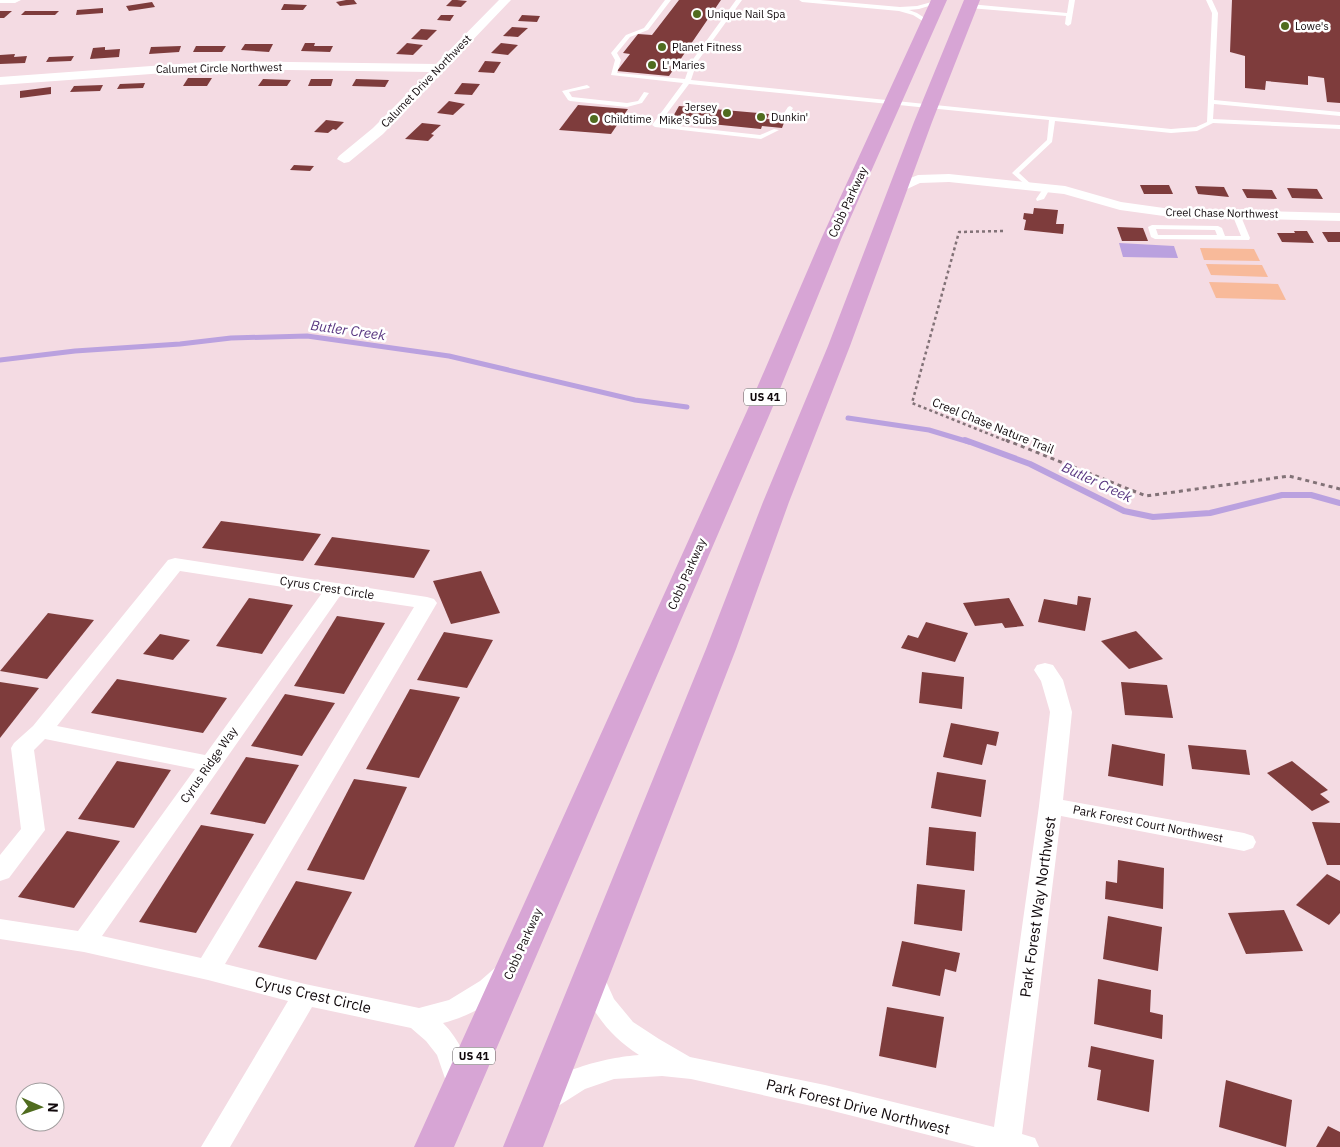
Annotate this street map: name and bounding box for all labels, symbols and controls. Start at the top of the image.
place label: Unique Nail Spa [707,7,785,21]
marker: Unique Nail Spa [691,8,703,20]
place label: Lowe's [1295,19,1329,33]
marker: Lowe's [1279,20,1291,32]
street label: Calumet Drive Northwest [378,32,474,130]
place label: Planet Fitness [672,40,742,54]
marker: Planet Fitness [656,41,668,53]
place label: L' Maries [662,58,705,72]
marker: L' Maries [646,59,658,71]
street label: Calumet Circle Northwest [156,60,282,76]
place label: Jersey Mike's Subs [659,100,717,127]
marker: Jersey Mike's Subs [721,107,733,119]
place label: Dunkin' [771,110,808,124]
marker: Dunkin' [755,111,767,123]
place label: Childtime [604,112,651,126]
marker: Childtime [588,113,600,125]
street label: Cobb Parkway [825,164,871,240]
street label: Creel Chase Northwest [1165,205,1279,221]
water label: Butler Creek [309,316,387,344]
road number: US 41 [744,388,786,406]
street label: Creel Chase Nature Trail [930,394,1056,457]
water label: Butler Creek [1059,458,1136,506]
street label: Cobb Parkway [664,536,709,612]
street label: Cyrus Crest Circle [279,573,376,602]
street label: Cyrus Ridge Way [177,724,240,806]
street label: Park Forest Court Northwest [1072,802,1225,845]
street label: Park Forest Way Northwest [1015,815,1060,999]
street label: Cobb Parkway [500,906,545,982]
street label: Cyrus Crest Circle [253,972,373,1017]
road number: US 41 [453,1048,495,1064]
street label: Park Forest Drive Northwest [764,1074,952,1139]
north arrow [15,1082,65,1132]
text: N [44,1102,62,1113]

